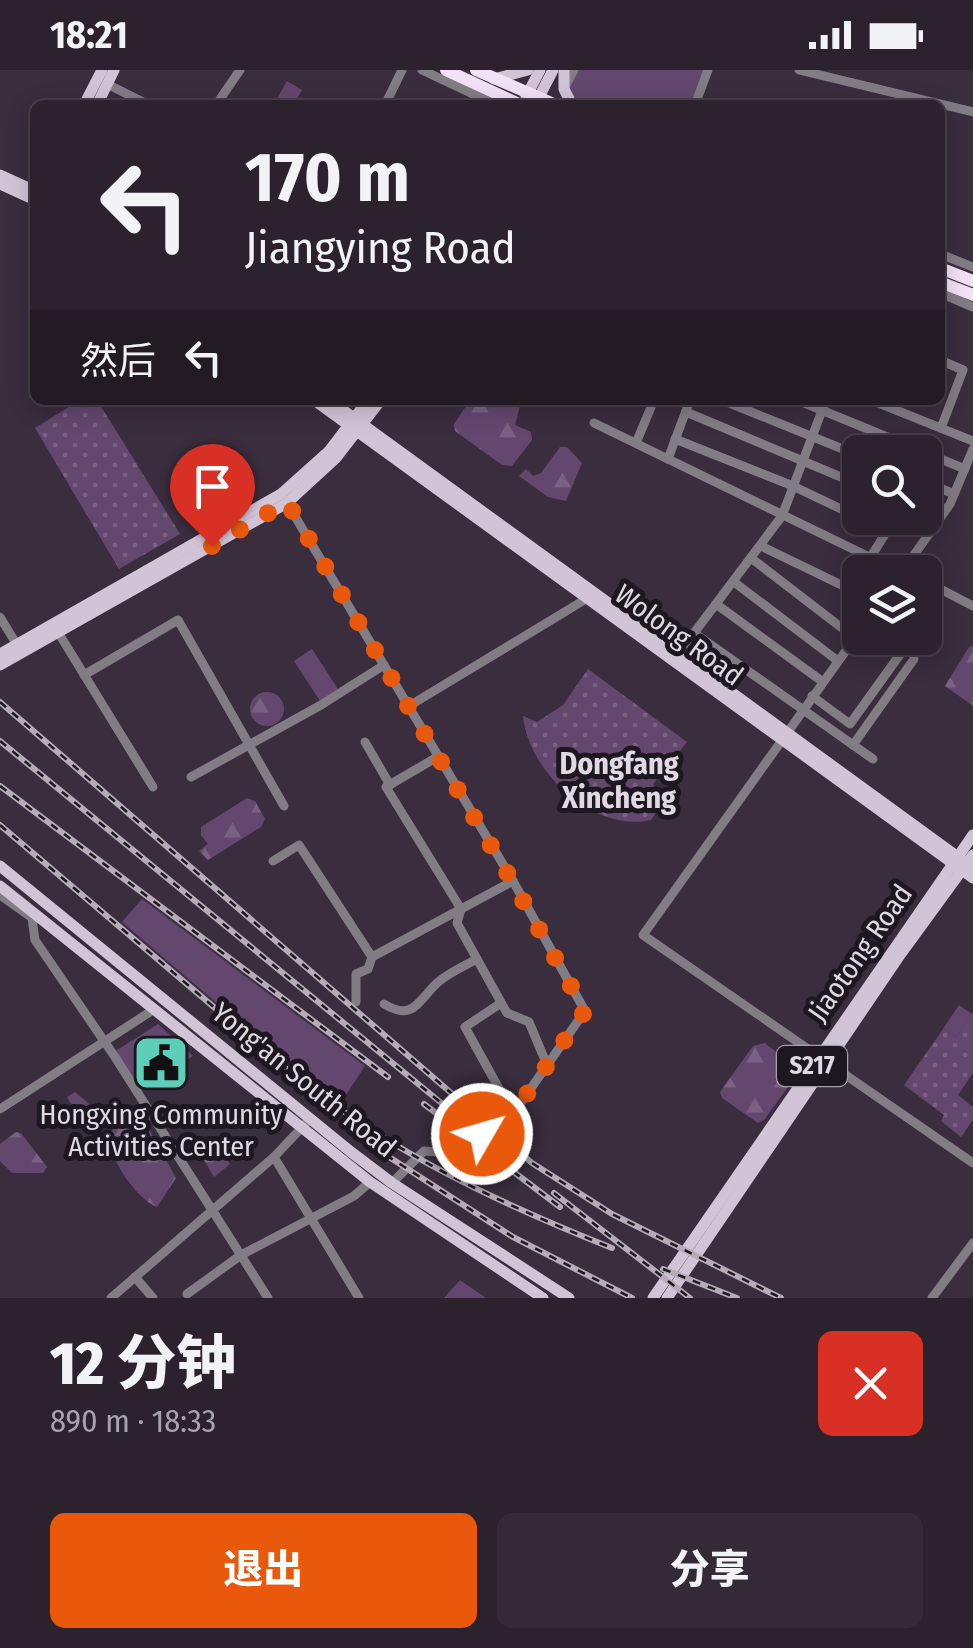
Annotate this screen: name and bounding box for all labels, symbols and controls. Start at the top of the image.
text: 18:21 [50,12,128,58]
text: 170 m [245,136,410,220]
icon: left [80,140,210,270]
text: Jiangying Road [245,221,516,275]
icon: left [176,330,231,385]
text: 然后 [80,338,156,384]
map controls [842,435,942,655]
button: search [842,435,942,535]
pin [170,444,255,547]
icon: arrive [185,459,240,514]
button: layers [842,555,942,655]
street label: Wolong Road [609,578,749,692]
district label: Dongfang Xincheng [559,746,679,816]
street label: Jiaotong Road [801,878,919,1028]
street label: Yong'an South Road [205,996,403,1164]
public building icon: Hongxing Community Activities Center [131,1033,191,1093]
road number: S217 [777,1046,847,1086]
position arrow [430,1082,534,1186]
place label: Hongxing Community Activities Center [40,1098,283,1163]
text: 12 分钟 [50,1328,236,1400]
button: close [818,1331,923,1436]
text: 890 m · 18:33 [50,1402,216,1440]
button: 退出 [50,1513,477,1628]
button: 分享 [497,1513,923,1628]

